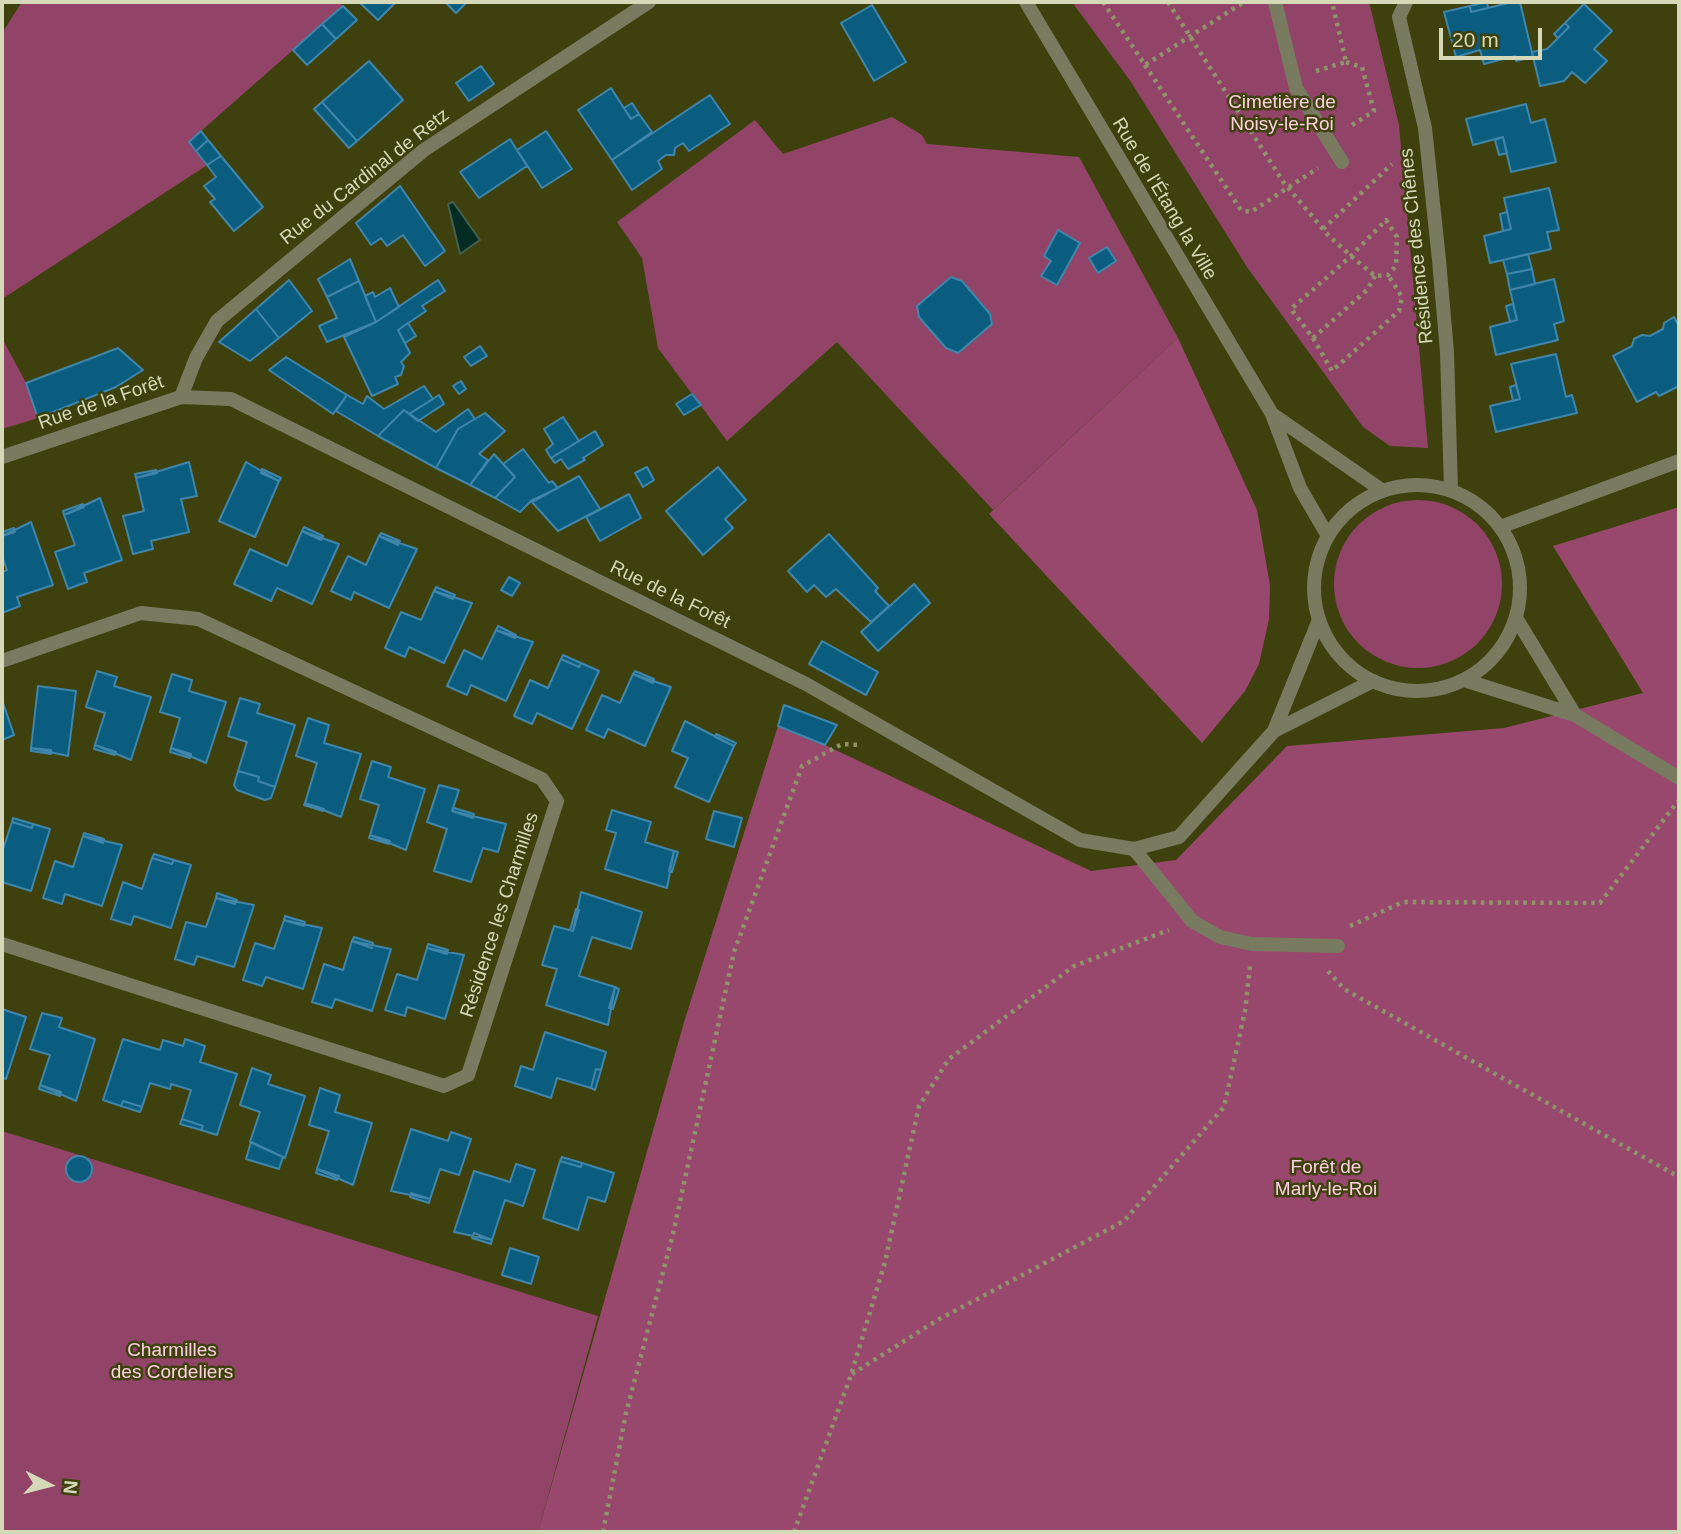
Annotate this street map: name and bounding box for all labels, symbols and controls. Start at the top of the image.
scale bar [1443,14,1546,58]
text: 20 m [1452,28,1499,51]
park label: Cimetière de Noisy-le-Roi [1228,92,1336,136]
street label: Rue du Cardinal de Retz [276,104,454,250]
street label: Rue de l'Étang la Ville [1107,114,1221,284]
street label: Résidence des Chênes [1395,147,1439,345]
street label: Rue de la Forêt [35,371,167,435]
street label: Rue de la Forêt [606,556,734,634]
street label: Résidence les Charmilles [456,810,544,1020]
park label: Forêt de Marly-le-Roi [1275,1157,1377,1201]
park label: Charmilles des Cordeliers [111,1340,233,1384]
north arrow [14,1450,84,1520]
text: N [59,1479,82,1495]

